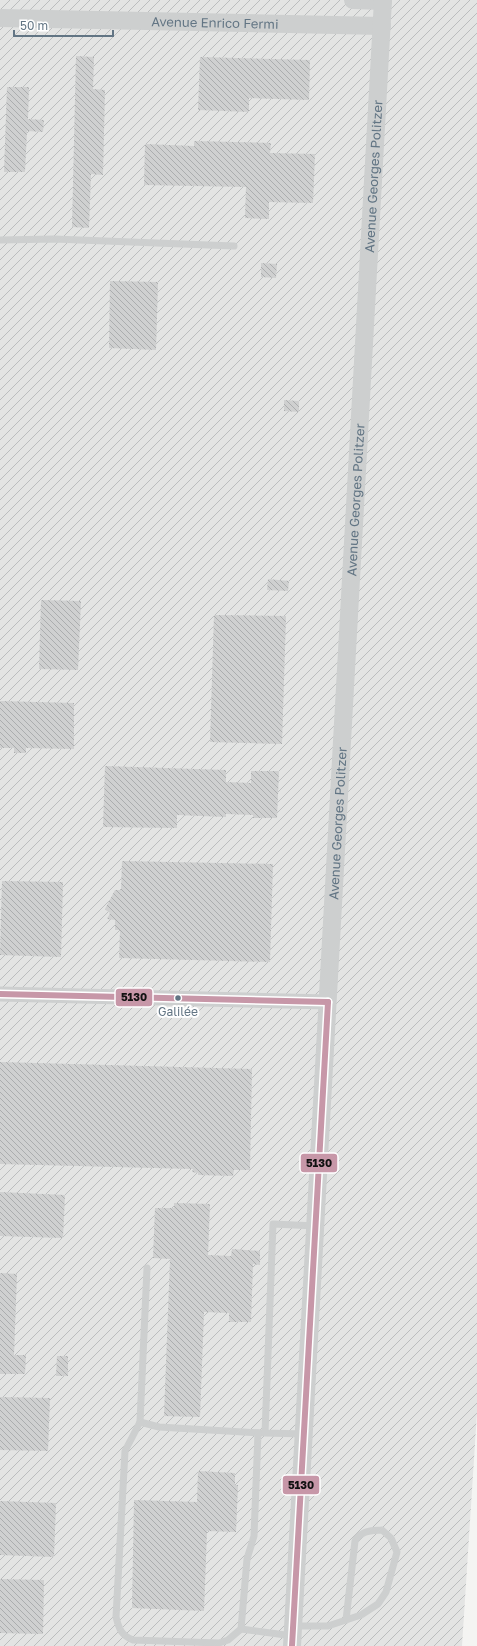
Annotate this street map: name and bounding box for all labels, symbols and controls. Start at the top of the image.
scale bar [14,12,113,38]
street label: Avenue Enrico Fermi [151,13,279,32]
text: 50 m [20,18,48,33]
street label: Avenue Georges Politzer [361,99,385,253]
street label: Avenue Georges Politzer [343,423,368,577]
street label: Avenue Georges Politzer [325,746,350,900]
line badge: 5130 [115,988,153,1007]
text: 5130 [121,990,147,1003]
marker: Galilée [173,993,183,1003]
place label: Galilée [158,1004,198,1019]
line badge: 5130 [300,1153,338,1173]
text: 5130 [306,1156,332,1169]
line badge: 5130 [282,1475,320,1495]
text: 5130 [288,1478,314,1491]

